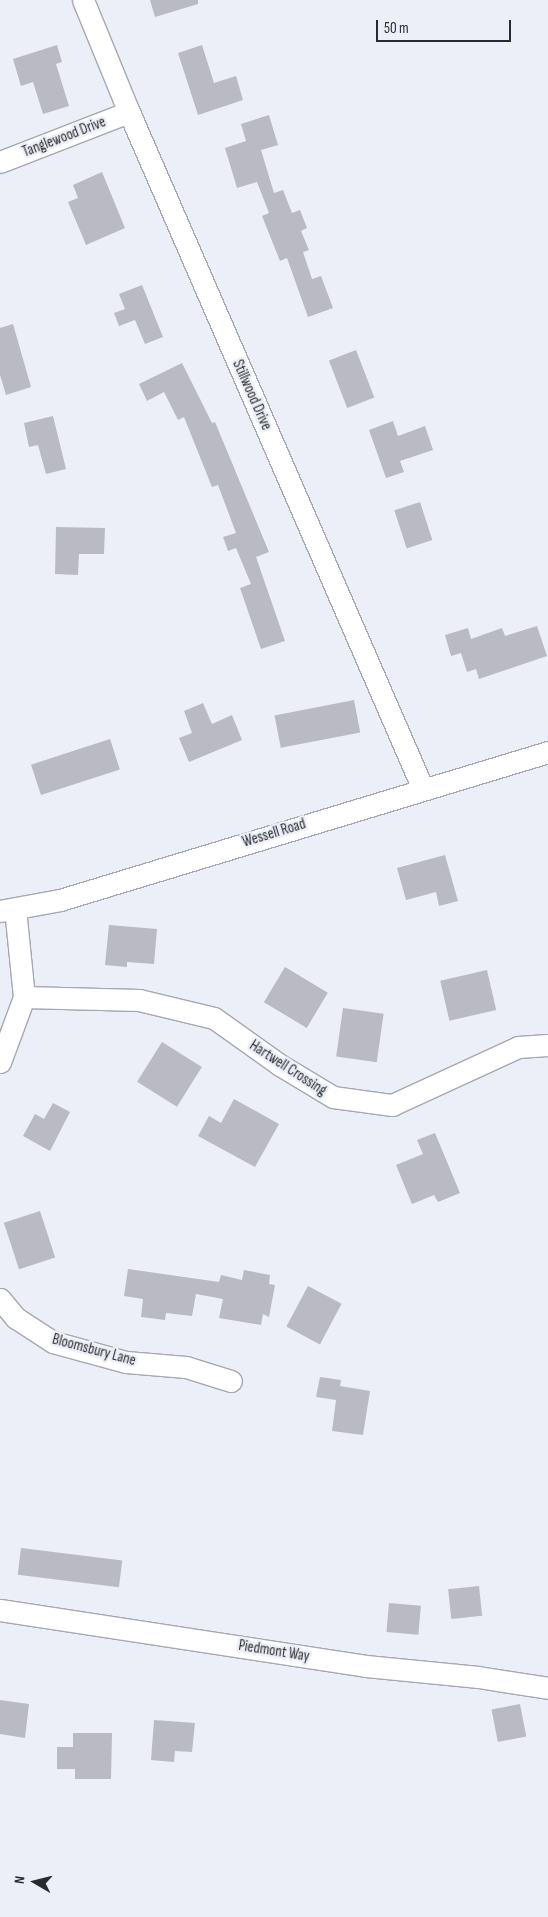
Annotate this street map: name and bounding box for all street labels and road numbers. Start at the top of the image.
street label: Tanglewood Drive [20,113,108,161]
street label: Stillwood Drive [229,357,275,433]
street label: Wessell Road [240,815,308,851]
street label: Hartwell Crossing [246,1036,330,1100]
street label: Bloomsbury Lane [50,1330,138,1370]
street label: Piedmont Way [237,1637,311,1665]

